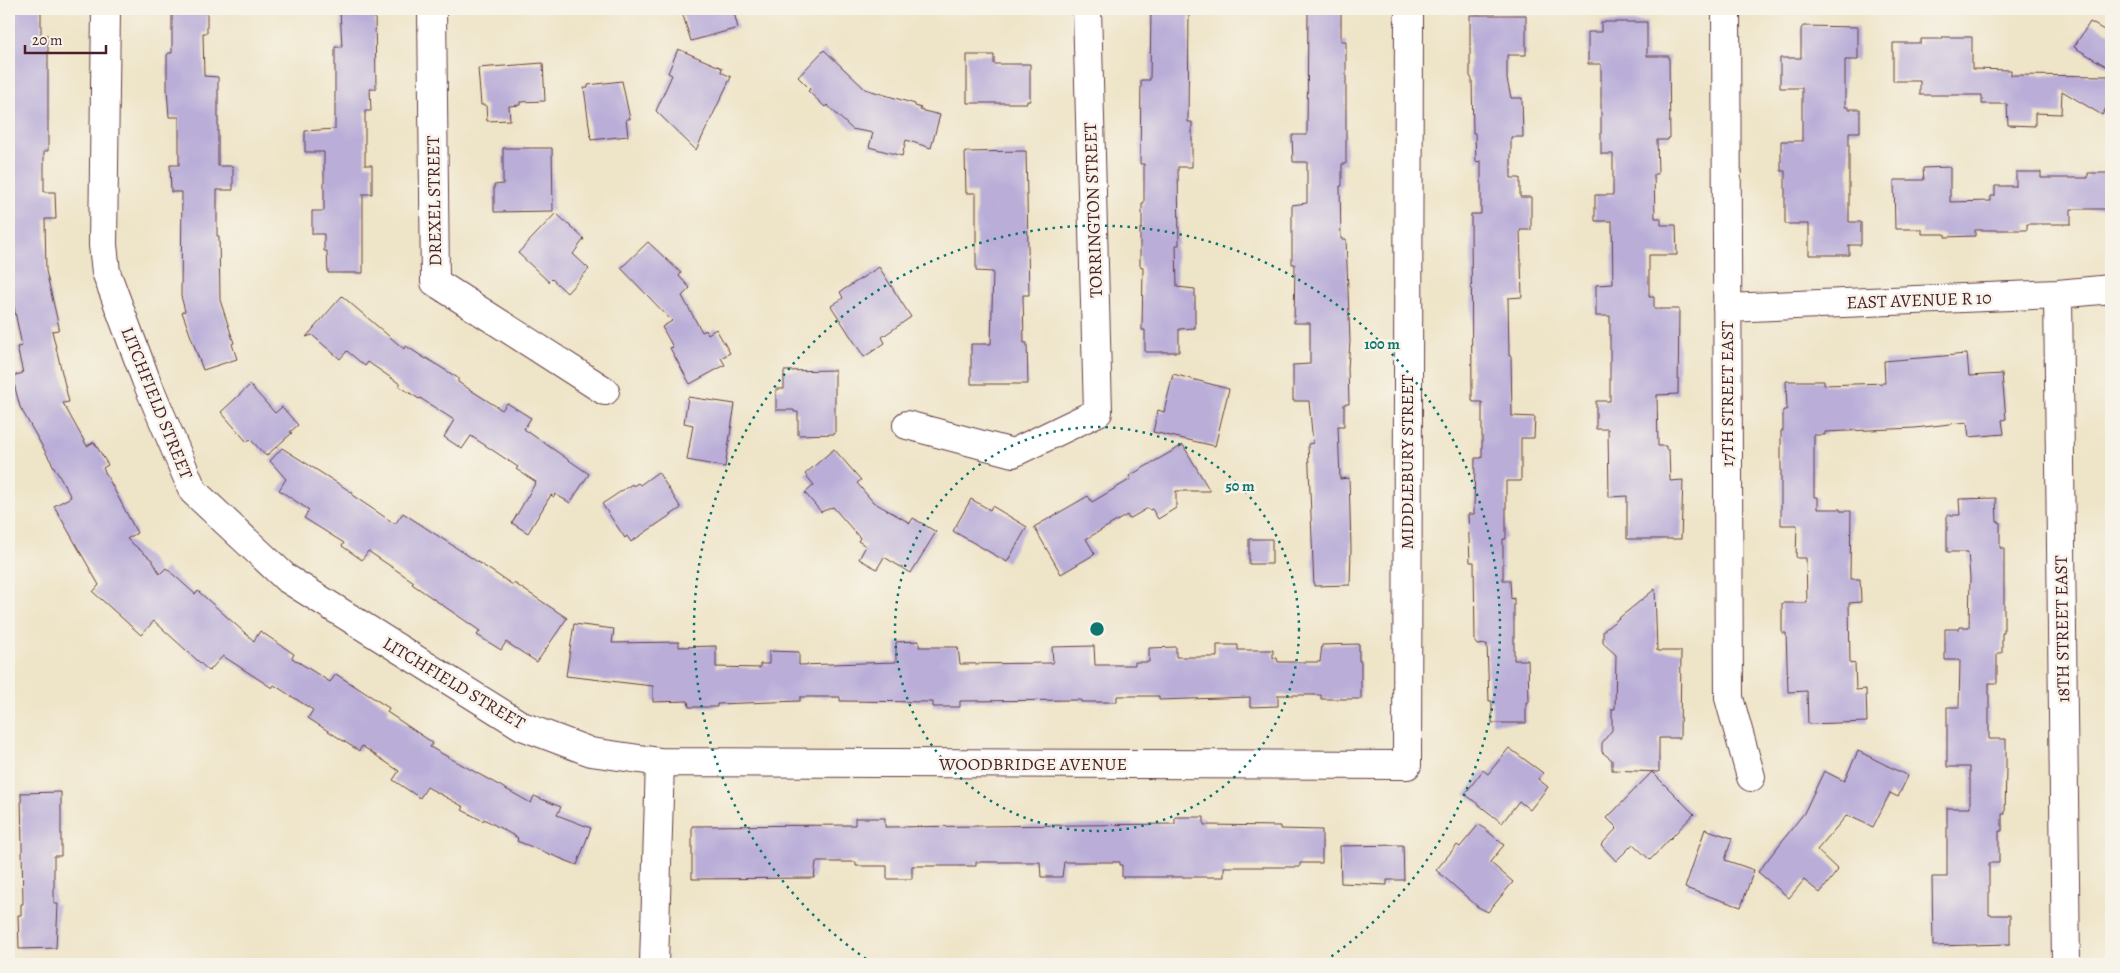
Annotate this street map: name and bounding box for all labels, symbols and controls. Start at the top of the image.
scale bar [25,22,106,54]
text: 20 m [32,30,63,50]
street label: TORRINGTON STREET [1078,122,1108,298]
street label: DREXEL STREET [421,135,447,267]
street label: EAST AVENUE R 10 [1846,285,1992,315]
street label: 17TH STREET EAST [1715,321,1739,467]
street label: LITCHFIELD STREET [115,323,199,483]
text: 100 m [1364,334,1400,354]
street label: MIDDLEBURY STREET [1395,374,1419,550]
text: 50 m [1225,476,1255,496]
street label: 18TH STREET EAST [2049,555,2075,703]
centre of rings [1088,620,1106,638]
street label: LITCHFIELD STREET [378,631,530,735]
street label: WOODBRIDGE AVENUE [938,752,1127,776]

